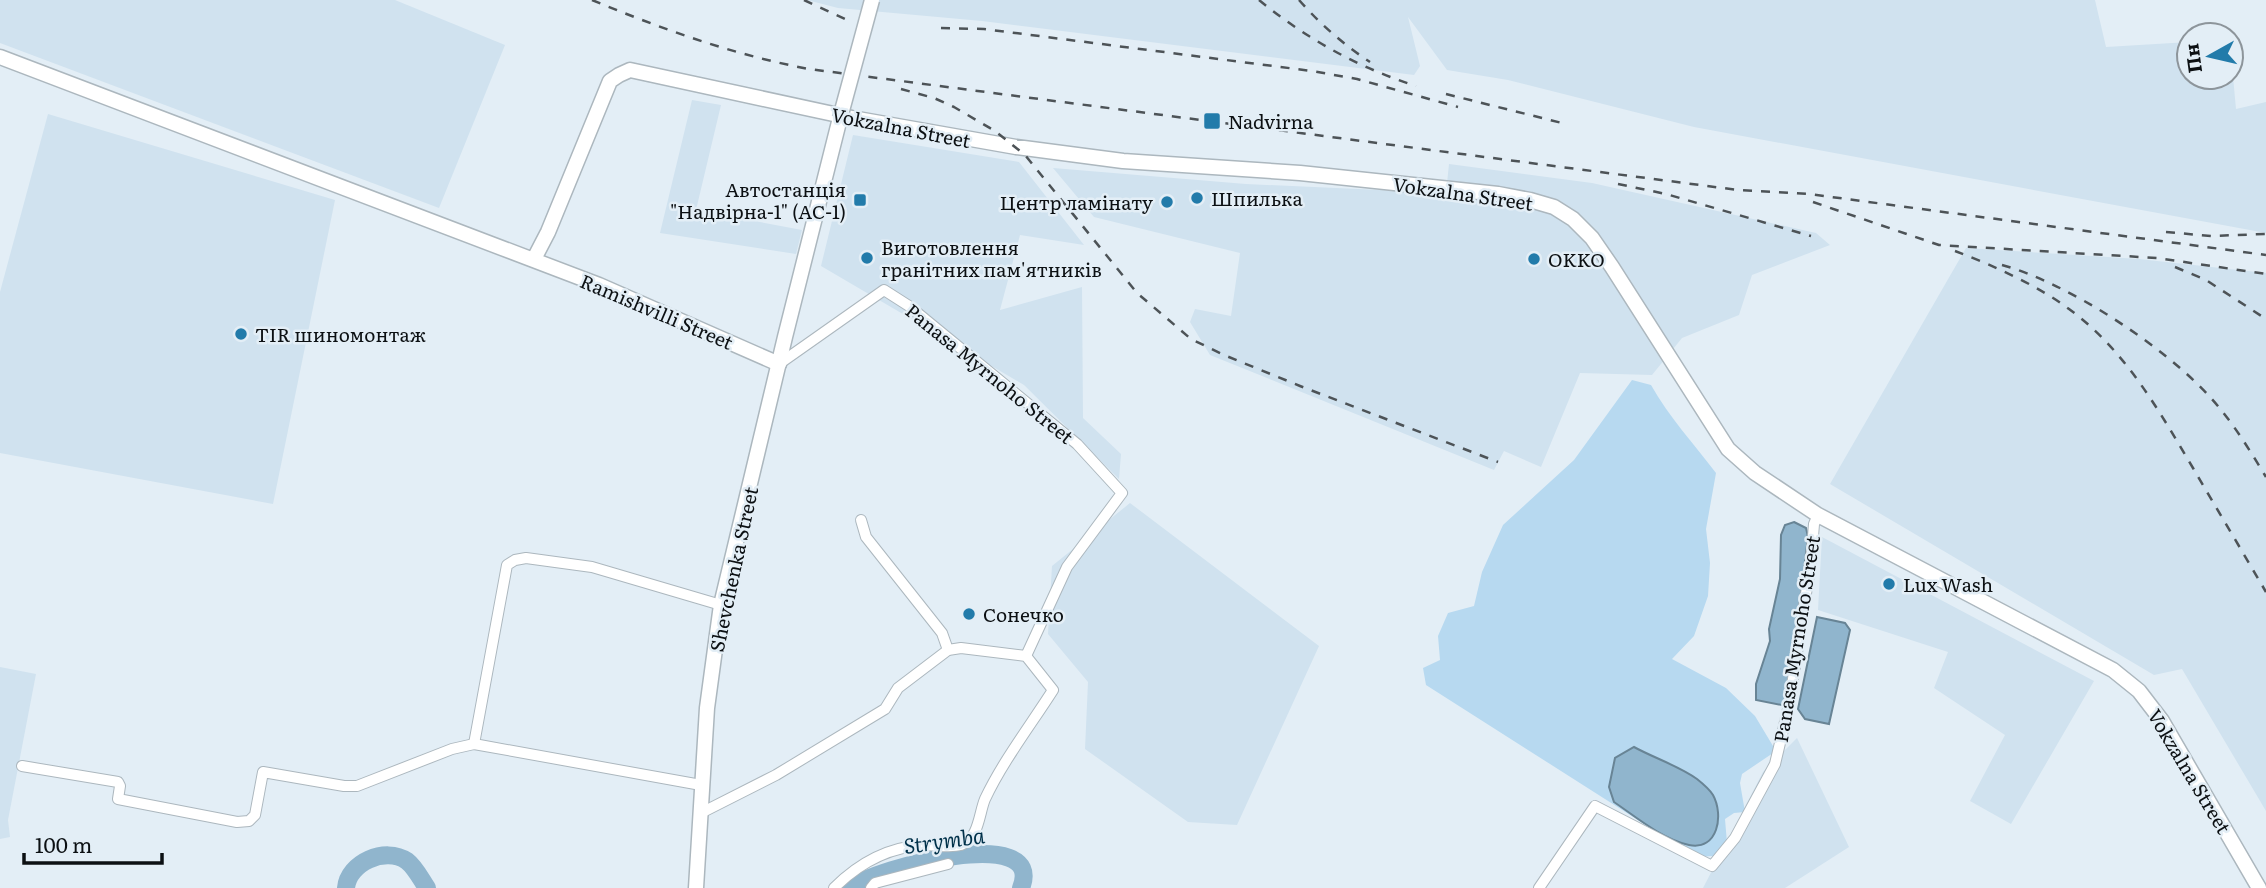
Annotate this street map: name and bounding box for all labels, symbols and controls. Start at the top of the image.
north arrow [2175,21,2245,91]
text: Пн [2176,42,2208,75]
street label: Vokzalna Street [829,100,973,154]
place label: Nadvirna [1228,107,1314,135]
marker: Nadvirna [1202,111,1222,131]
street label: Vokzalna Street [1391,169,1535,217]
place label: Автостанція "Надвірна-1" (АС-1) [670,175,846,225]
place label: Шпилька [1211,184,1303,212]
place label: Центр ламінату [1000,188,1153,216]
marker: Шпилька [1189,190,1205,206]
marker: Автостанція "Надвірна-1" (АС-1) [852,192,868,208]
marker: Центр ламінату [1159,194,1175,210]
place label: Виготовлення гранітних пам'ятників [881,233,1102,283]
place label: OKKO [1548,245,1605,273]
marker: Виготовлення гранітних пам'ятників [859,250,875,266]
marker: OKKO [1526,251,1542,267]
street label: Ramishvilli Street [576,266,738,356]
street label: Panasa Myrnoho Street [900,296,1080,450]
place label: TIR шиномонтаж [255,320,426,348]
marker: TIR шиномонтаж [233,326,249,342]
street label: Shevchenka Street [702,484,764,654]
street label: Panasa Myrnoho Street [1766,533,1826,745]
place label: Lux Wash [1903,570,1993,598]
marker: Lux Wash [1881,576,1897,592]
place label: Сонечко [983,600,1064,628]
marker: Сонечко [961,606,977,622]
street label: Vokzalna Street [2142,703,2239,839]
water label: Strymba [902,818,986,860]
scale bar [24,822,163,866]
text: 100 m [35,828,92,859]

